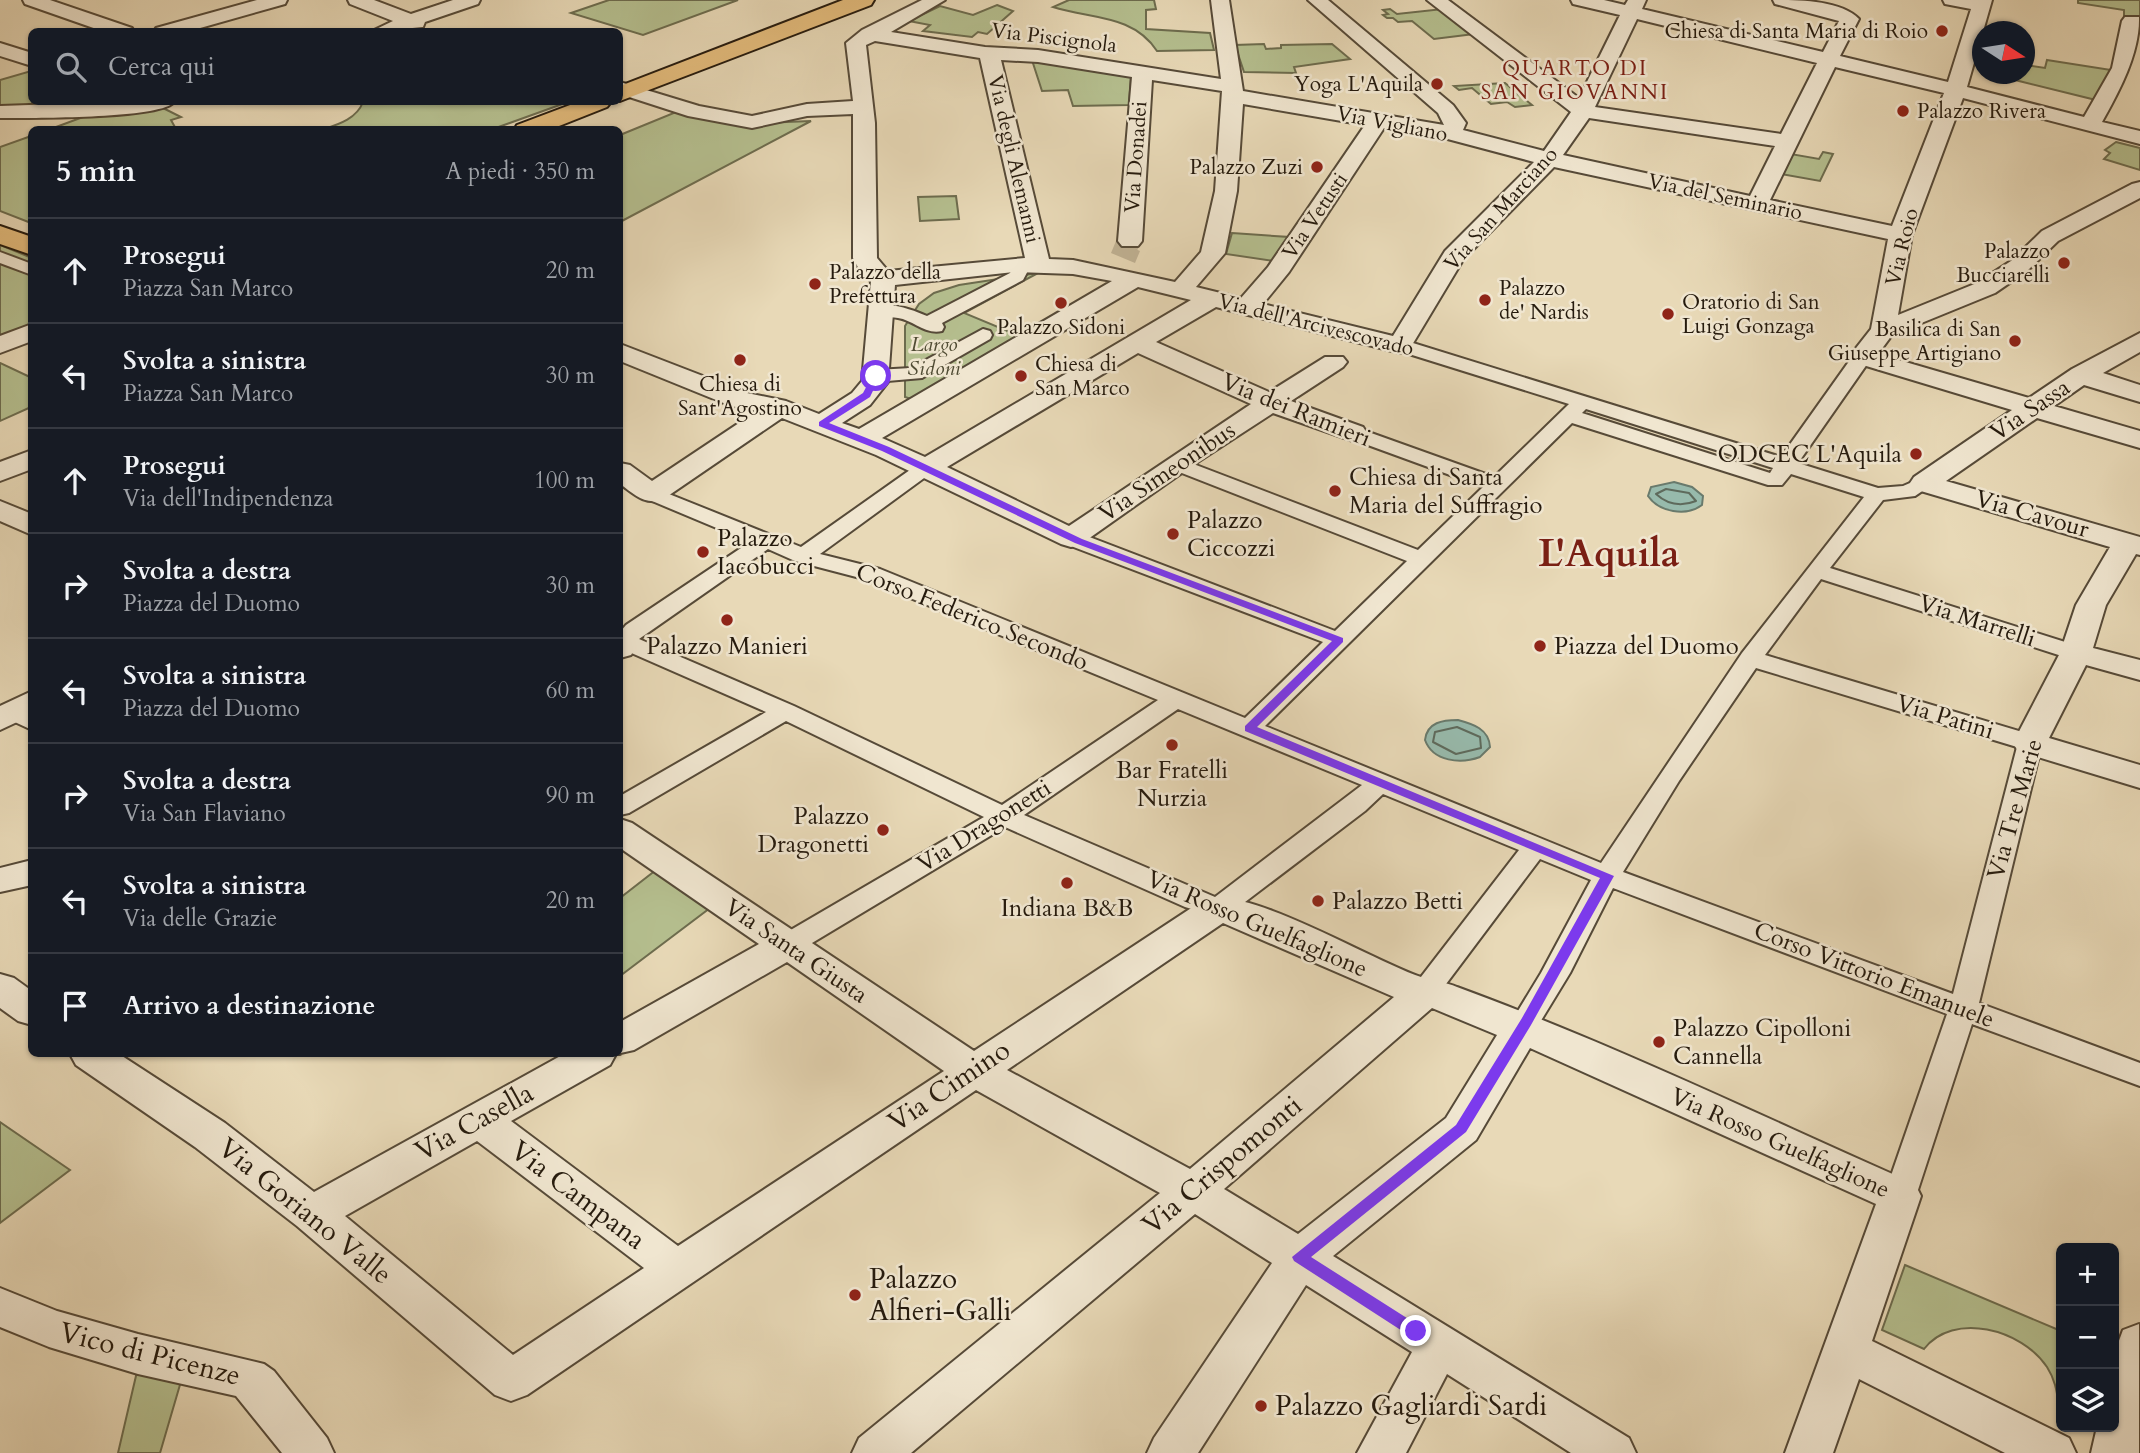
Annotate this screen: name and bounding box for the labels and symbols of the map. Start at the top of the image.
street label: Via Piscignola [990,16,1118,60]
place label: Chiesa di Santa Maria di Roio [1665,17,1928,46]
north arrow [1972,21,2035,84]
marker: Chiesa di Santa Maria di Roio [1934,23,1950,39]
district label: QUARTO DI SAN GIOVANNI [1481,54,1669,107]
place label: Yoga L'Aquila [1294,70,1423,99]
street label: Via degli Alemanni [981,72,1047,246]
marker: Yoga L'Aquila [1429,76,1445,92]
place label: Palazzo Rivera [1917,97,2046,126]
street label: Via Vigliano [1334,99,1450,149]
street label: Via Donadei [1118,100,1154,214]
marker: Palazzo Rivera [1895,103,1911,119]
street label: Via San Marciano [1437,141,1565,277]
place label: Palazzo Zuzi [1190,153,1303,182]
marker: Palazzo Zuzi [1309,159,1325,175]
street label: Via del Seminario [1645,166,1805,228]
street label: Via Vetusti [1275,167,1355,265]
street label: Via Roio [1878,205,1926,289]
place label: Palazzo Bucciarelli [1956,237,2050,290]
marker: Palazzo Bucciarelli [2056,255,2072,271]
place label: Palazzo della Prefettura [829,258,941,311]
place label: Palazzo de' Nardis [1499,274,1589,327]
marker: Palazzo della Prefettura [807,276,823,292]
street label: Via dell'Arcivescovado [1215,287,1417,363]
place label: Oratorio di San Luigi Gonzaga [1682,288,1820,341]
marker: Palazzo de' Nardis [1477,292,1493,308]
marker: Palazzo Sidoni [1053,295,1069,311]
marker: Oratorio di San Luigi Gonzaga [1660,306,1676,322]
place label: Palazzo Sidoni [997,313,1125,342]
place label: Basilica di San Giuseppe Artigiano [1828,315,2001,368]
park label: Largo Sidoni [907,330,961,383]
marker: Basilica di San Giuseppe Artigiano [2007,333,2023,349]
place label: Chiesa di San Marco [1035,350,1130,403]
marker: Chiesa di Sant'Agostino [732,352,748,368]
route start [860,360,891,391]
street label: Via dei Ramieri [1216,365,1376,455]
marker: Chiesa di San Marco [1013,368,1029,384]
place label: Chiesa di Sant'Agostino [678,370,802,423]
street label: Via Sassa [1983,371,2077,449]
street label: Via Simeonibus [1092,414,1242,530]
place label: ODCEC L'Aquila [1718,438,1903,471]
marker: ODCEC L'Aquila [1908,446,1924,462]
place label: Chiesa di Santa Maria del Suffragio [1349,461,1542,522]
street label: Via Cavour [1971,482,2093,546]
marker: Chiesa di Santa Maria del Suffragio [1327,483,1343,499]
place label: Palazzo Ciccozzi [1187,504,1275,565]
place label: Palazzo Iacobucci [717,522,814,583]
marker: Palazzo Ciccozzi [1165,526,1181,542]
district label: L'Aquila [1538,528,1680,580]
marker: Palazzo Iacobucci [695,544,711,560]
street label: Corso Federico Secondo [851,555,1093,679]
street label: Via Marrelli [1914,587,2040,656]
marker: Palazzo Manieri [719,612,735,628]
place label: Palazzo Manieri [646,630,808,663]
place label: Piazza del Duomo [1554,630,1739,663]
marker: Piazza del Duomo [1532,638,1548,654]
street label: Via Patini [1892,687,1998,748]
street label: Via Tre Marie [1979,735,2051,883]
marker: Bar Fratelli Nurzia [1164,737,1180,753]
place label: Bar Fratelli Nurzia [1116,754,1228,815]
street label: Via Dragonetti [910,771,1058,880]
place label: Palazzo Dragonetti [757,800,869,861]
marker: Palazzo Dragonetti [875,822,891,838]
street label: Via Rosso Guelfaglione [1141,863,1373,985]
marker: Indiana B&B [1059,875,1075,891]
place label: Palazzo Betti [1332,885,1463,918]
street label: Via Santa Giusta [718,891,875,1012]
place label: Indiana B&B [1001,892,1133,925]
marker: Palazzo Betti [1310,893,1326,909]
street label: Corso Vittorio Emanuele [1749,914,1999,1036]
place label: Palazzo Cipolloni Cannella [1673,1012,1852,1073]
street label: Via Cimino [880,1031,1018,1141]
marker: Palazzo Cipolloni Cannella [1651,1034,1667,1050]
street label: Via Casella [408,1074,540,1170]
street label: Via Rosso Guelfaglione [1665,1080,1895,1206]
street label: Via Crispomonti [1134,1087,1310,1243]
street label: Via Goriano Valle [210,1129,400,1293]
street label: Via Campana [503,1132,653,1258]
place label: Palazzo Alfieri-Galli [869,1260,1012,1330]
marker: Palazzo Alfieri-Galli [847,1287,863,1303]
street label: Vico di Picenze [56,1313,244,1395]
route end [1400,1315,1431,1346]
place label: Palazzo Gagliardi Sardi [1275,1387,1547,1425]
marker: Palazzo Gagliardi Sardi [1253,1398,1269,1414]

